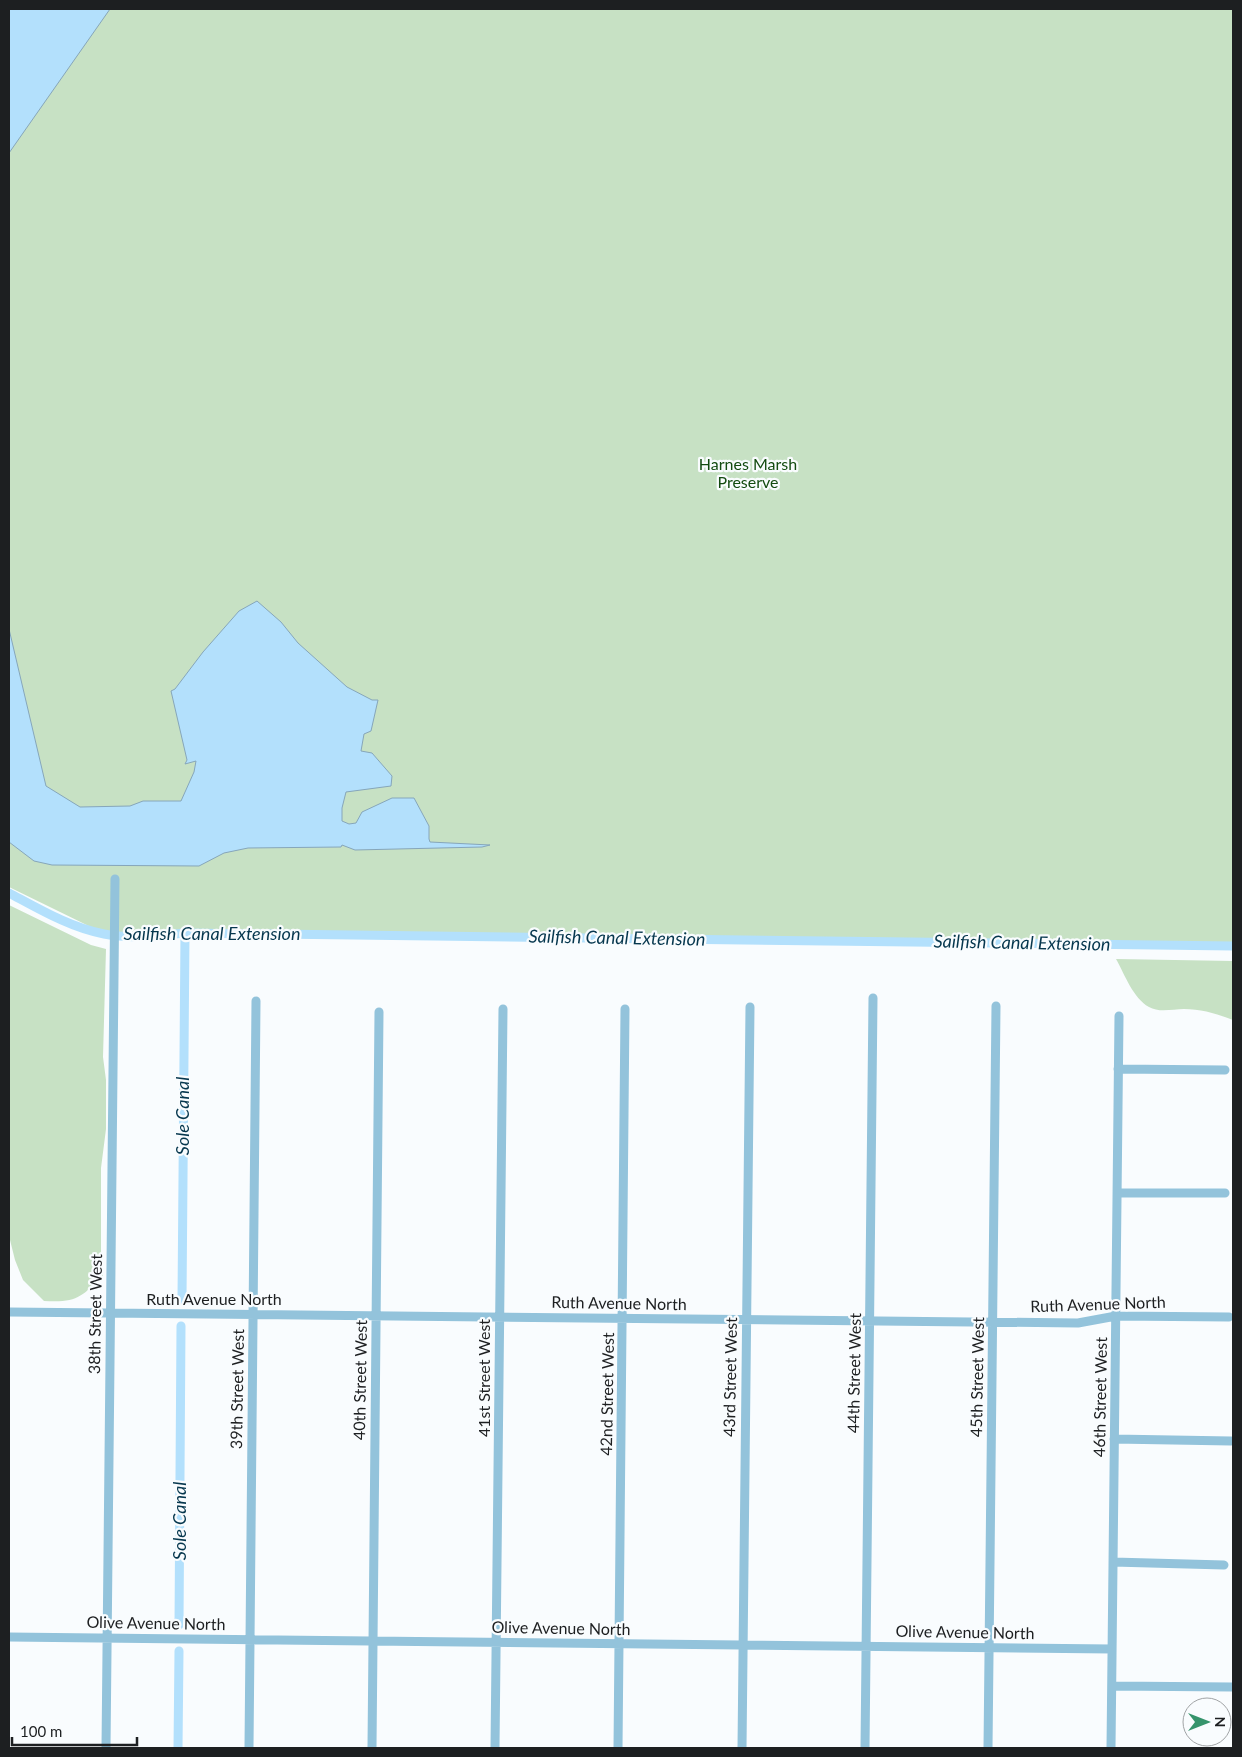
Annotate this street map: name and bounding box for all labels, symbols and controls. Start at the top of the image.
park label: Harnes Marsh Preserve [699,454,797,491]
water label: Sailfish Canal Extension [124,922,300,944]
water label: Sailfish Canal Extension [528,924,706,950]
water label: Sailfish Canal Extension [933,929,1111,955]
water label: Sole Canal [171,1077,193,1155]
street label: 38th Street West [84,1254,105,1374]
street label: Ruth Avenue North [146,1289,282,1308]
street label: Ruth Avenue North [551,1292,687,1313]
street label: Ruth Avenue North [1030,1292,1166,1315]
street label: 44th Street West [843,1313,864,1433]
street label: 43rd Street West [719,1317,740,1437]
street label: 45th Street West [966,1317,987,1437]
street label: 41st Street West [474,1319,493,1437]
street label: 40th Street West [349,1320,370,1440]
street label: 39th Street West [226,1329,247,1449]
street label: 42nd Street West [596,1332,617,1456]
street label: 46th Street West [1089,1337,1110,1457]
water label: Sole Canal [168,1482,190,1560]
street label: Olive Avenue North [86,1612,226,1633]
street label: Olive Avenue North [491,1617,631,1638]
street label: Olive Avenue North [895,1621,1035,1642]
north arrow [1182,1697,1232,1747]
scale bar [12,1714,138,1746]
text: N [1212,1717,1229,1727]
text: 100 m [20,1722,62,1740]

